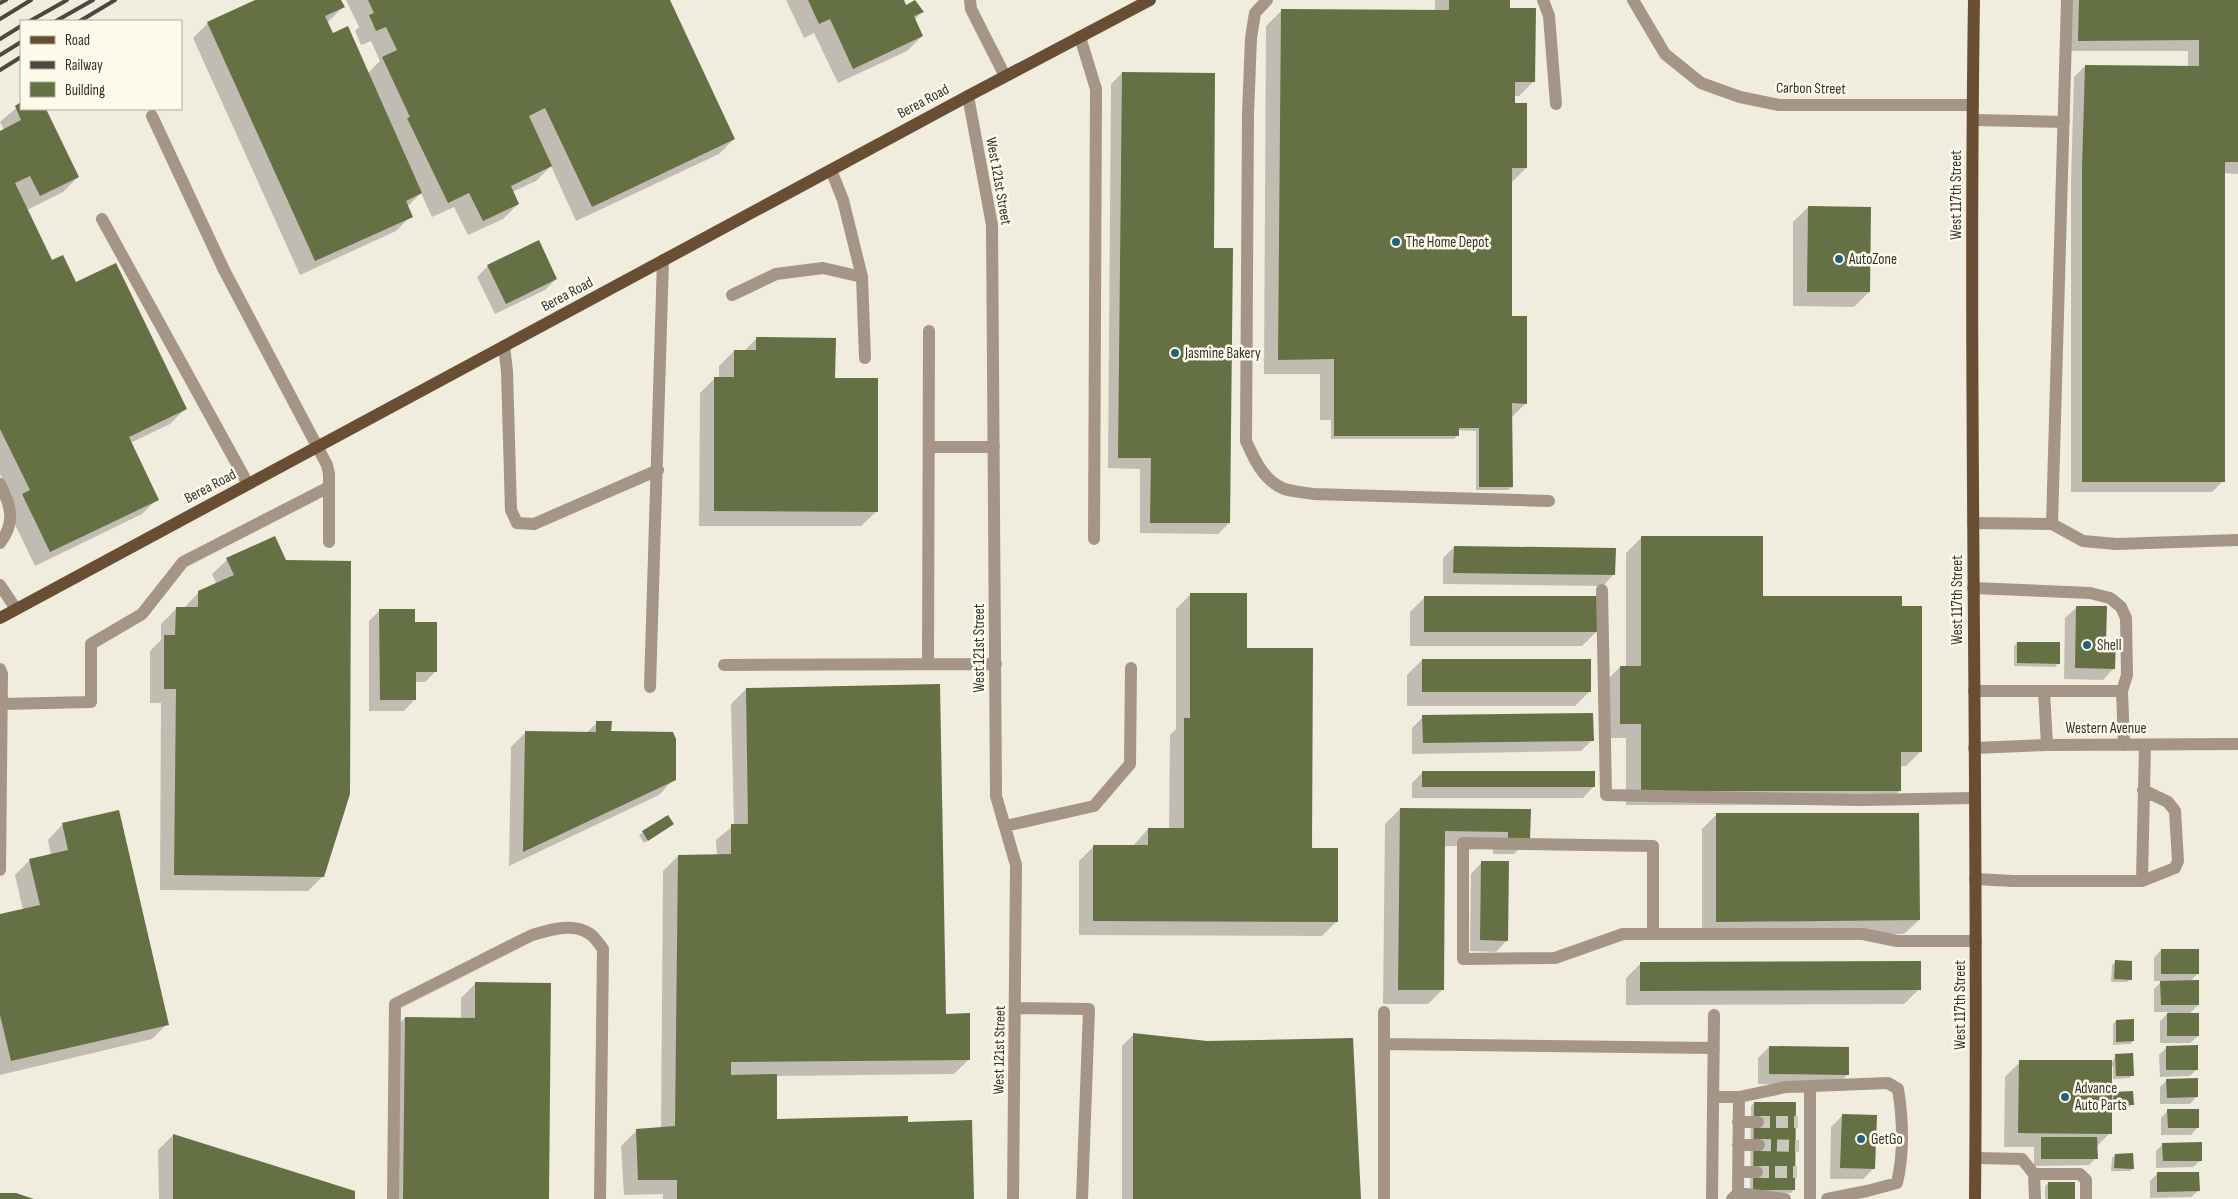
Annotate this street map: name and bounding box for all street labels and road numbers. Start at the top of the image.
street label: Carbon Street [1776,78,1847,99]
street label: Berea Road [894,80,952,123]
street label: West 121st Street [981,136,1016,227]
street label: West 117th Street [1947,150,1966,240]
street label: Berea Road [538,273,596,316]
street label: Berea Road [181,465,239,508]
street label: West 117th Street [1948,555,1967,645]
street label: West 121st Street [970,603,989,692]
street label: Western Avenue [2065,719,2147,738]
street label: West 117th Street [1951,960,1970,1050]
street label: West 121st Street [989,1005,1010,1095]

